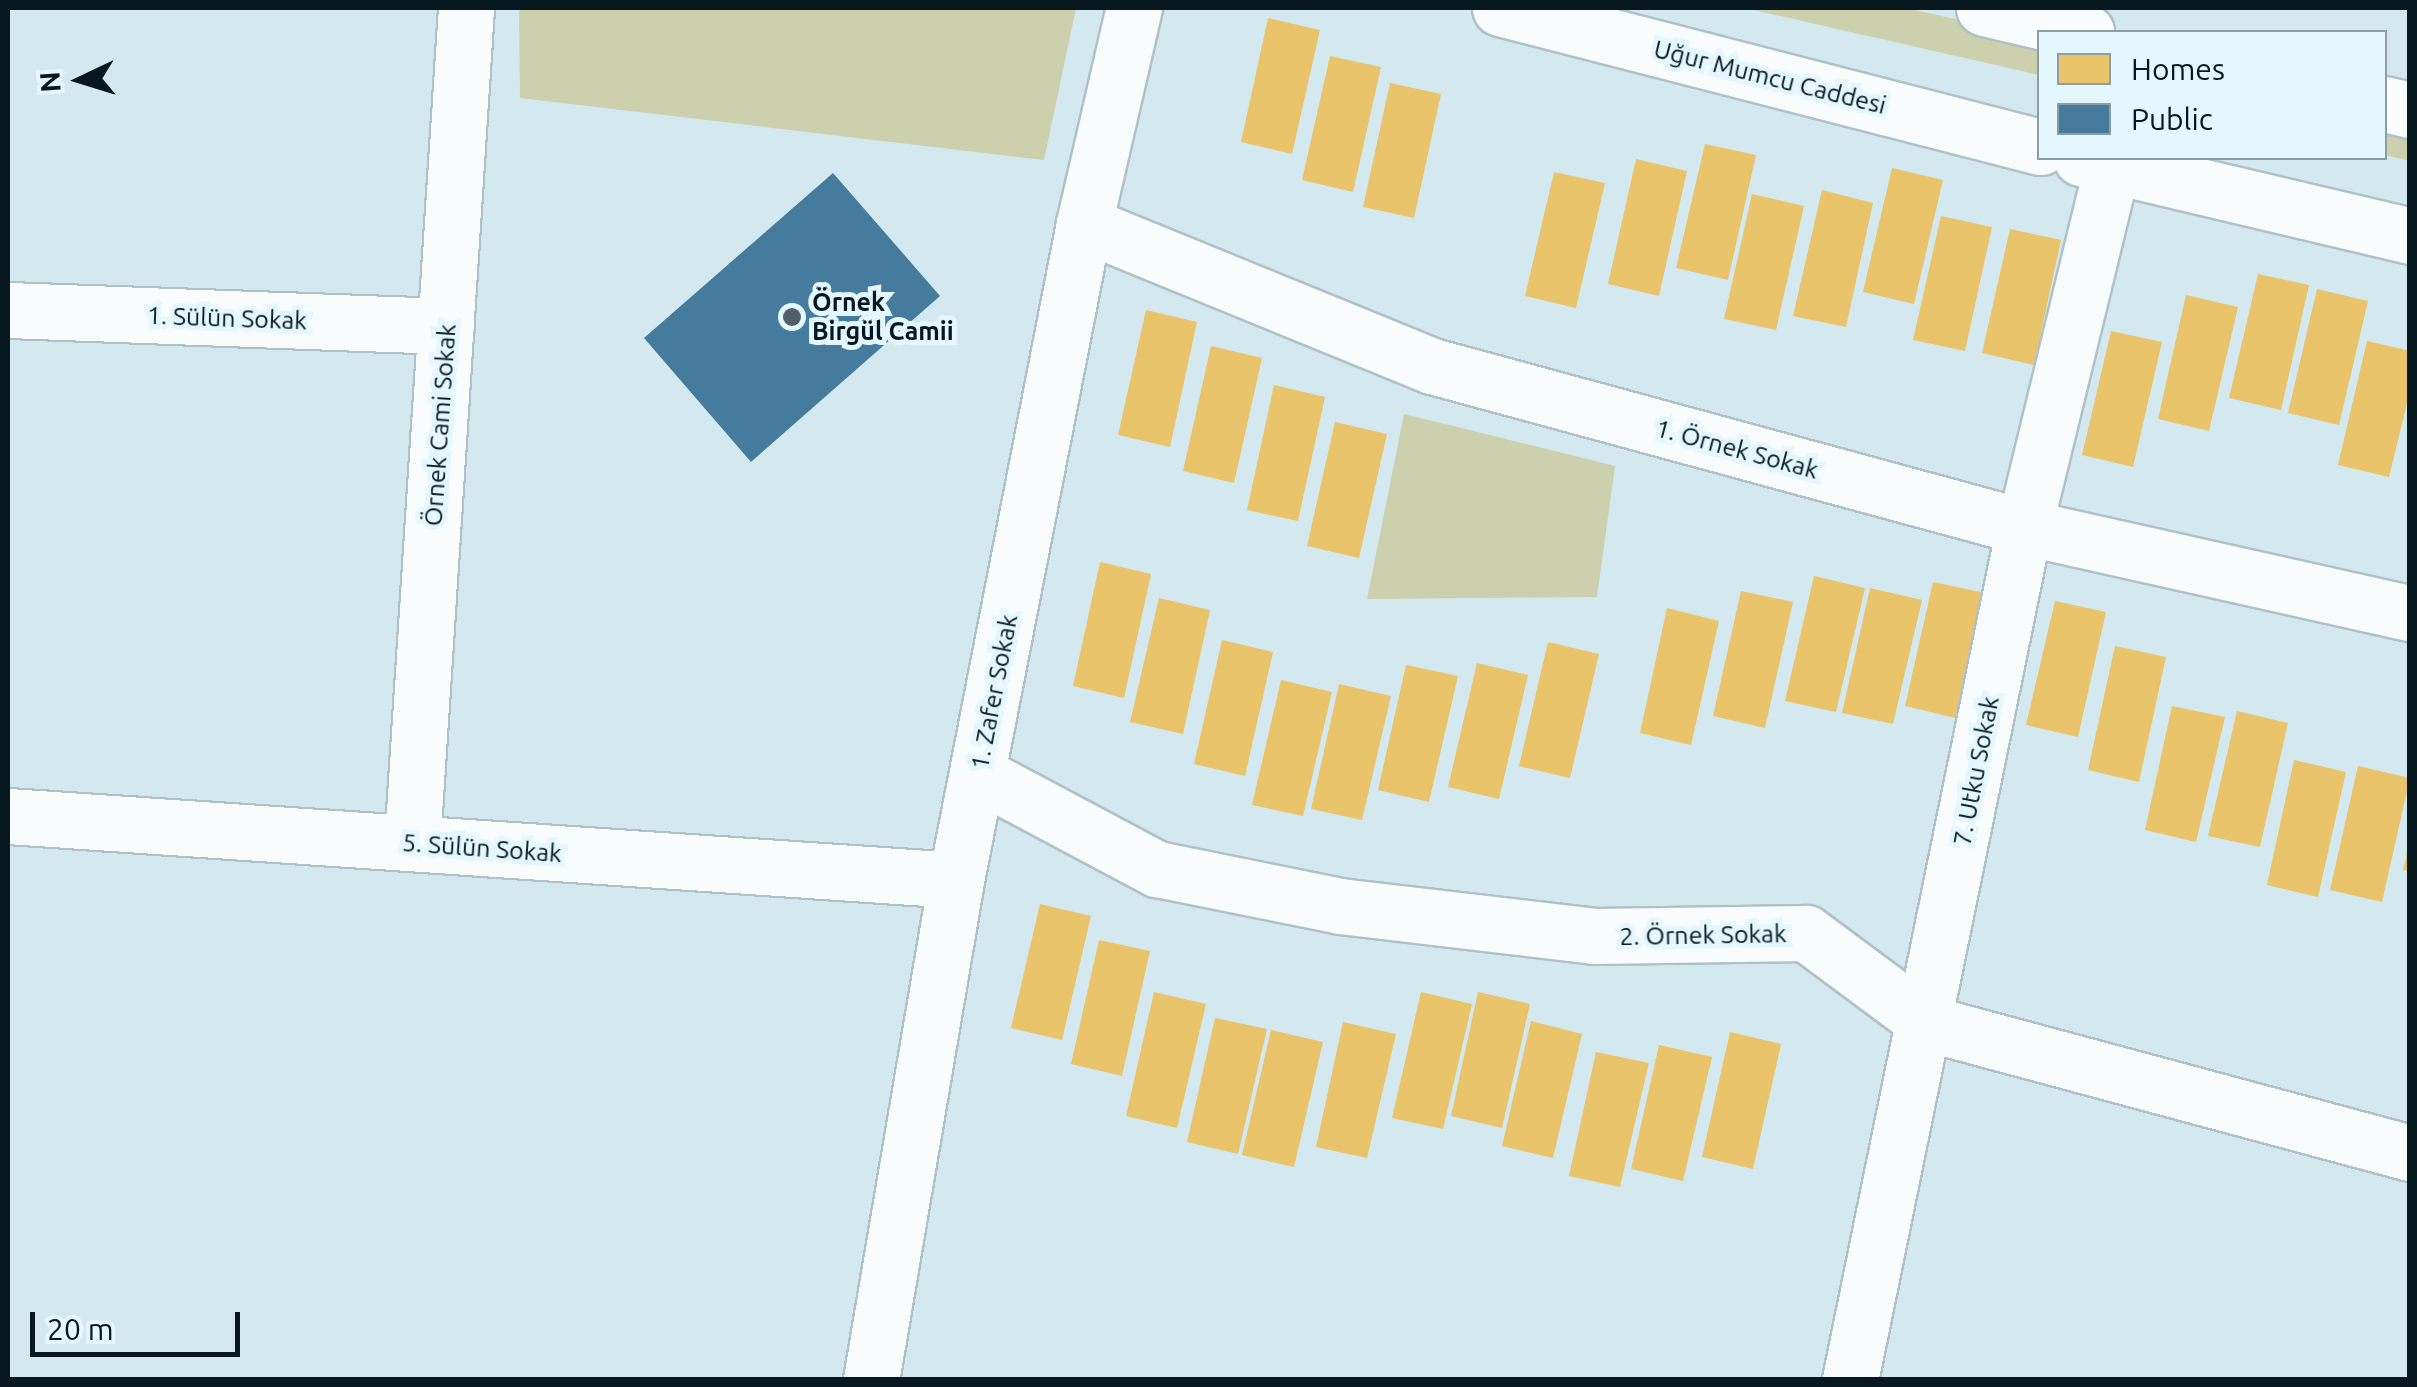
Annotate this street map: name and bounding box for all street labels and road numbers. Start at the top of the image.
street label: Uğur Mumcu Caddesi [1651,34,1889,120]
street label: 1. Sülün Sokak [147,300,307,336]
street label: Örnek Cami Sokak [418,323,462,527]
street label: 1. Örnek Sokak [1652,413,1822,485]
street label: 1. Zafer Sokak [964,612,1024,772]
street label: 7. Utku Sokak [1947,694,2005,848]
street label: 5. Sülün Sokak [401,827,563,869]
street label: 2. Örnek Sokak [1619,919,1787,951]

